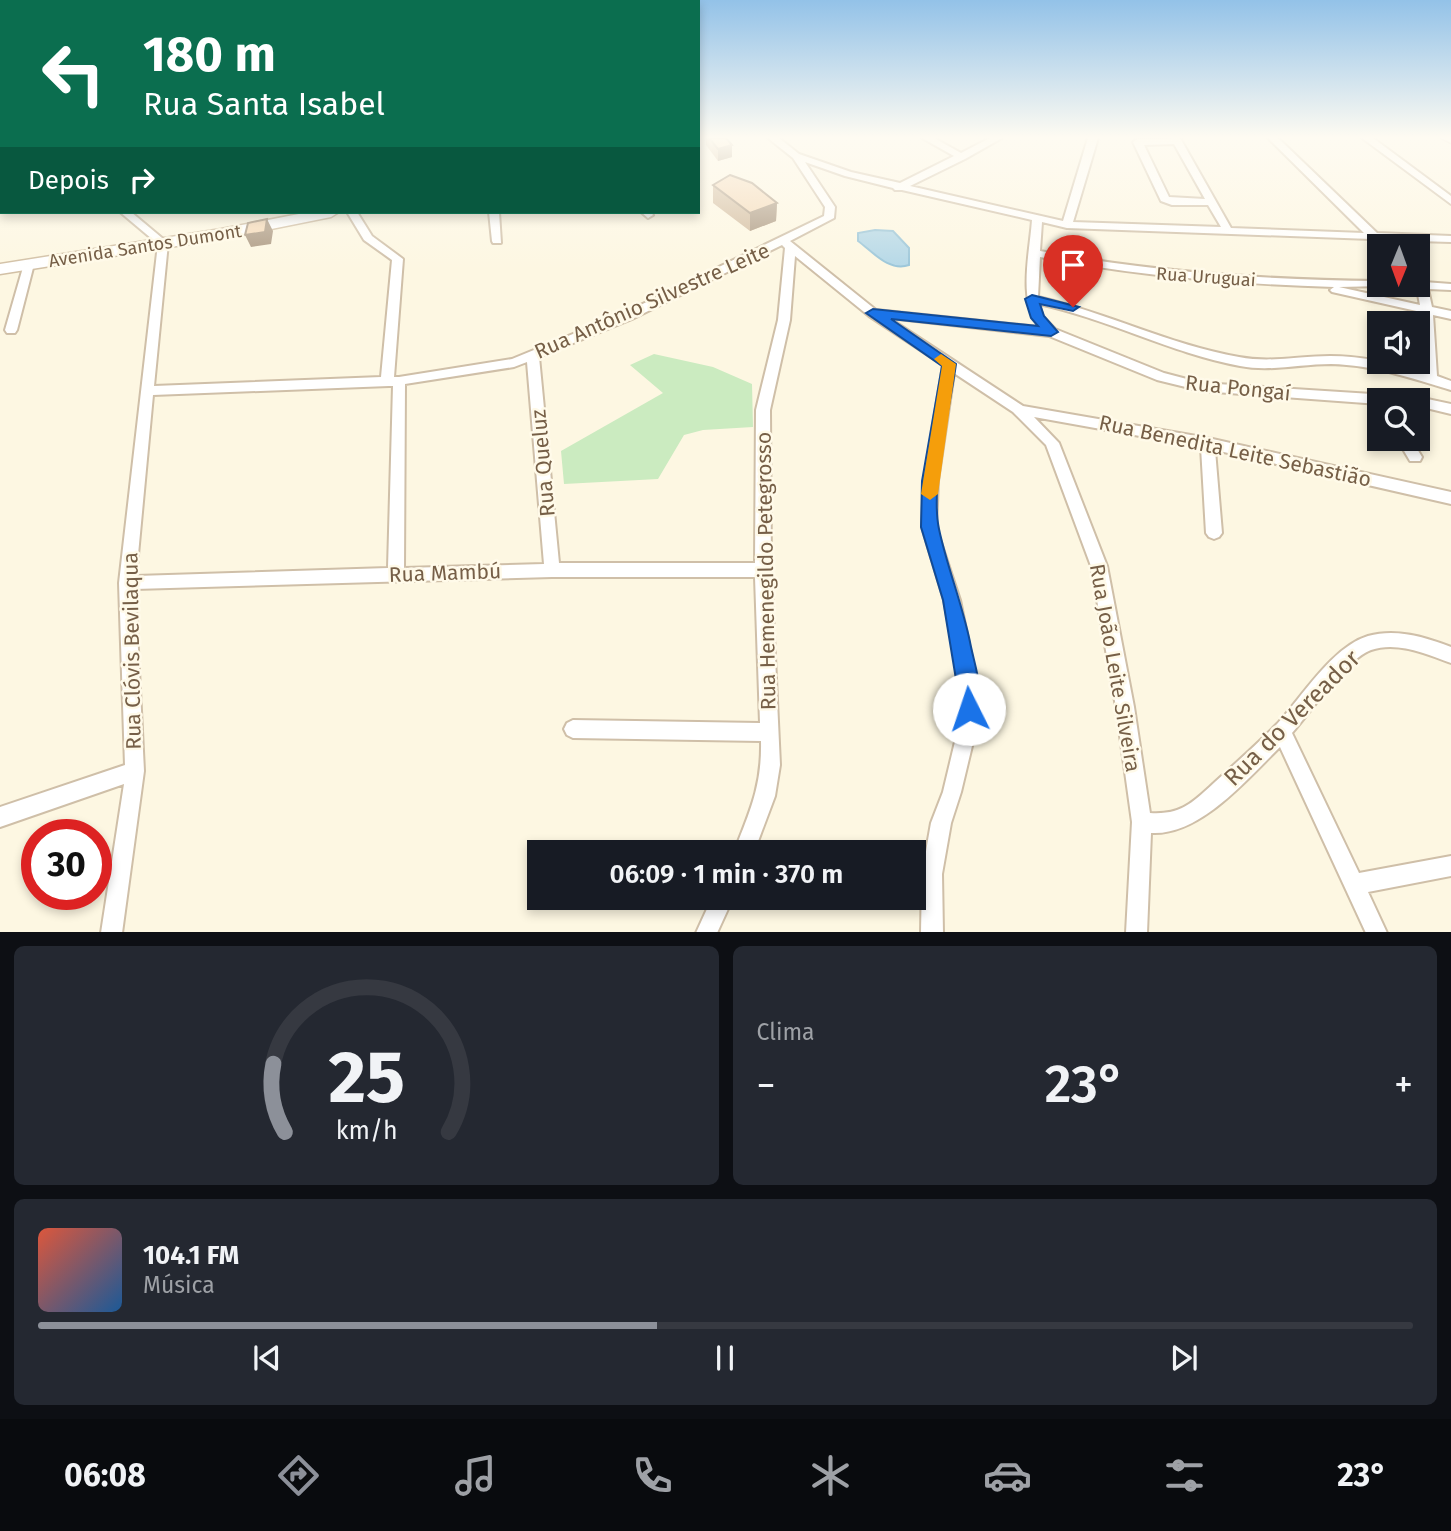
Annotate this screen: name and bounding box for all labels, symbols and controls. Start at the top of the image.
text: 180 m [143,25,276,84]
icon: left [28,28,119,119]
text: Rua Santa Isabel [143,85,385,123]
icon: right [123,161,161,199]
text: Depois [28,165,109,196]
street label: Avenida Santos Dumont [47,220,243,272]
north arrow [1367,234,1430,298]
map controls [1367,234,1430,451]
pin [1043,235,1103,307]
street label: Rua Antônio Silvestre Leite [530,237,774,365]
icon: arrive [1054,246,1092,284]
street label: Rua Uruguai [1155,263,1257,291]
button: sound [1367,311,1430,374]
street label: Rua Pongaí [1184,370,1292,406]
button: search [1367,388,1430,451]
street label: Rua Queluz [525,408,561,518]
street label: Rua Benedita Leite Sebastião [1096,409,1374,493]
street label: Rua Hemenegildo Petegrosso [751,432,781,710]
street label: Rua Clóvis Bevilaqua [117,552,147,750]
street label: Rua Mambú [388,558,502,588]
street label: Rua João Leite Silveira [1084,562,1146,774]
street label: Rua do Vereador [1218,644,1366,792]
position arrow [932,672,1006,746]
speed limit sign: 30 [21,819,112,910]
text: 06:09 · 1 min · 370 m [610,859,843,890]
text: Clima [757,1018,815,1046]
text: 25 [328,1034,405,1121]
text: 23° [1045,1053,1125,1116]
text: − [757,1062,776,1108]
text: + [1394,1062,1413,1108]
text: km/h [335,1115,397,1145]
text: 104.1 FM [143,1240,239,1271]
text: Música [143,1271,215,1299]
icon: previous [248,1339,286,1377]
icon: pause [706,1339,744,1377]
icon: next [1165,1339,1203,1377]
icon: directions [274,1451,323,1500]
icon: music [451,1451,500,1500]
icon: phone [628,1451,677,1500]
icon: climate [806,1451,855,1500]
icon: car [983,1451,1032,1500]
icon: filters [1160,1451,1209,1500]
text: 06:08 [64,1456,146,1494]
text: 23° [1337,1456,1387,1494]

